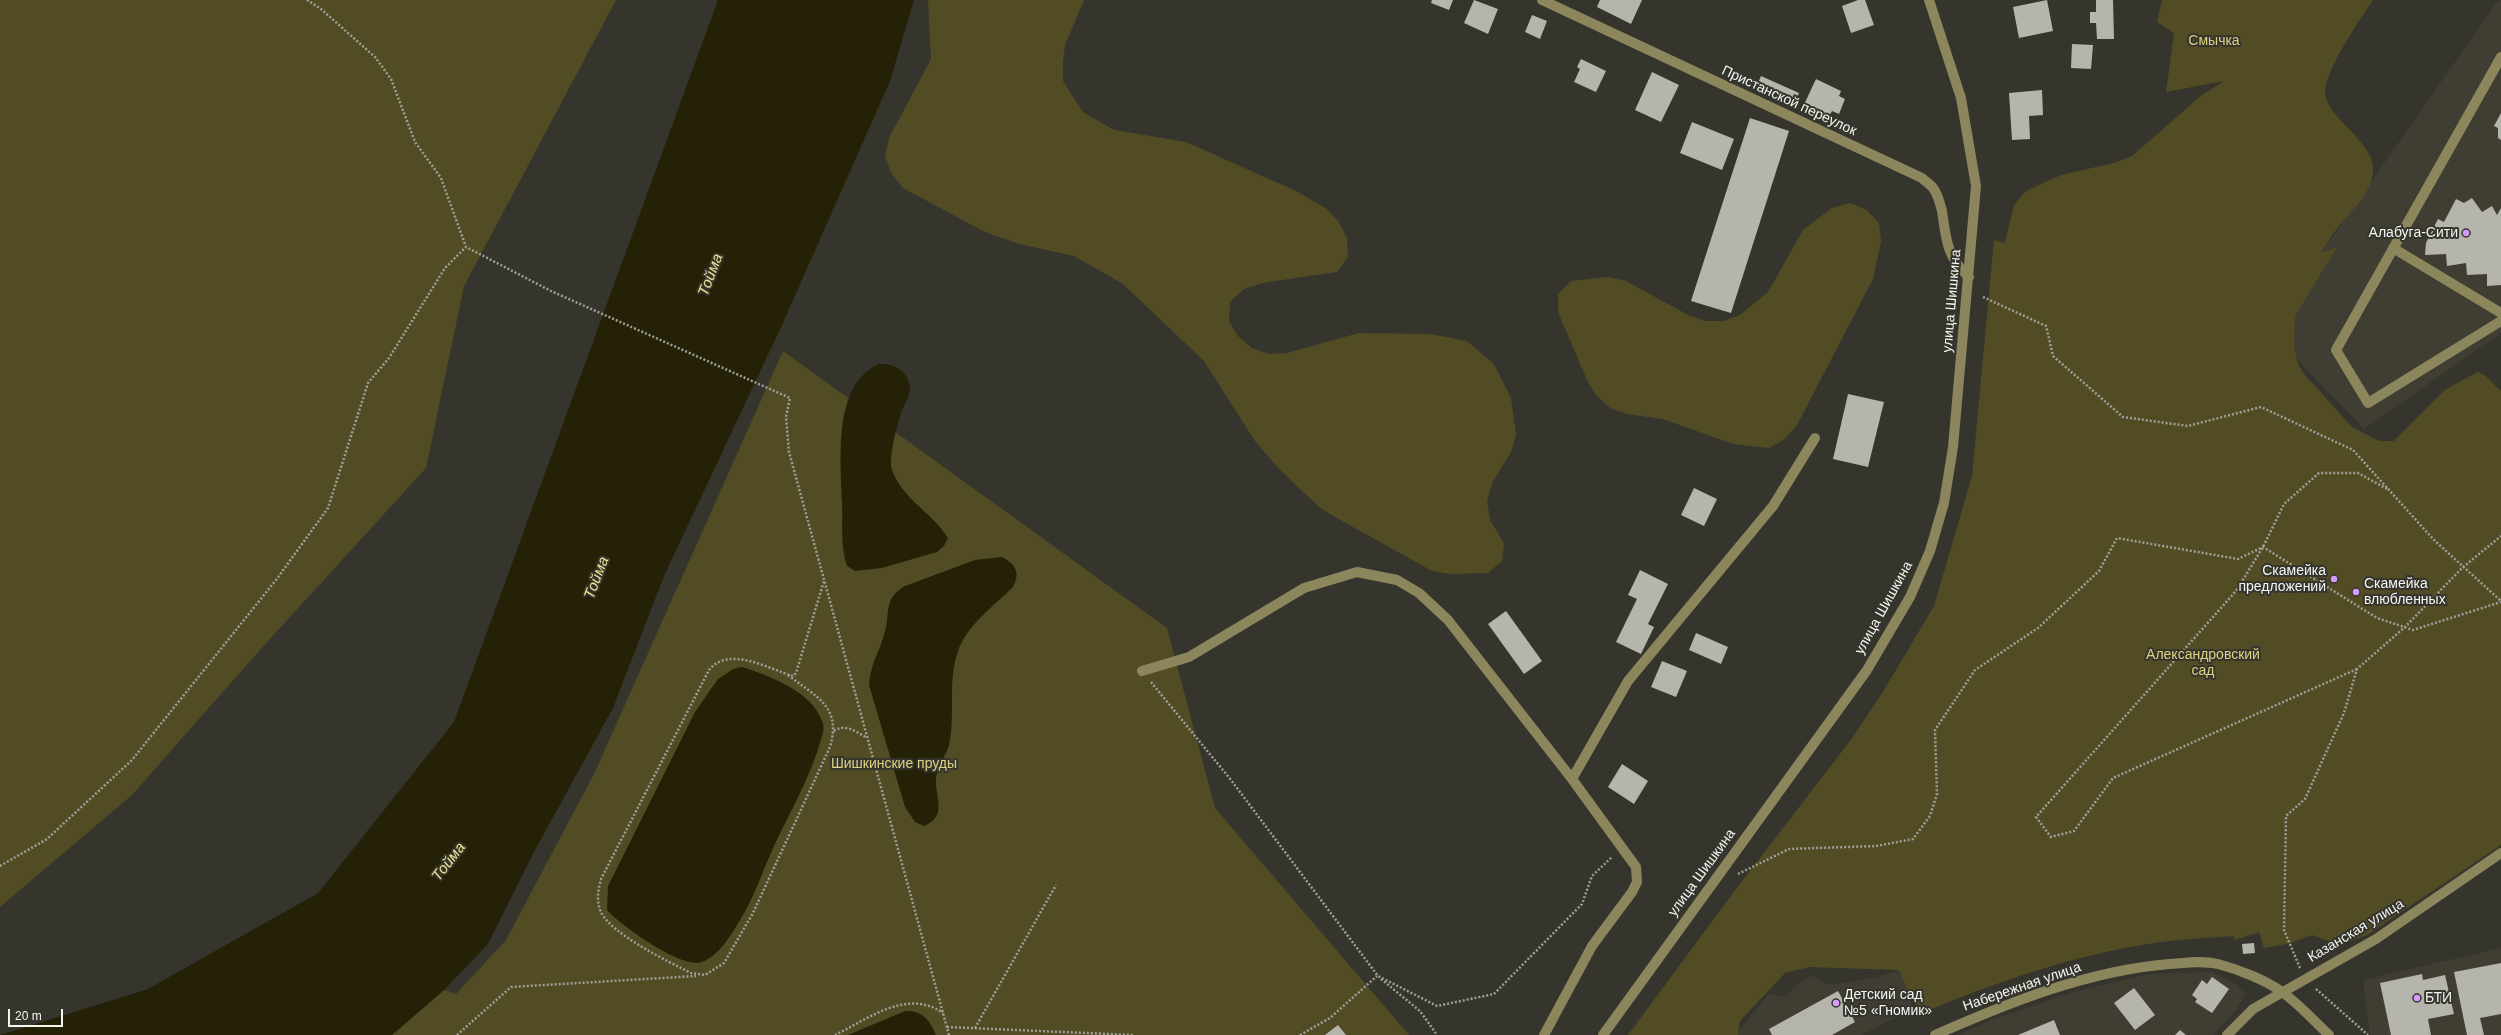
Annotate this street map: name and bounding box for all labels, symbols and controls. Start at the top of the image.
park label: Смычка [2188,33,2240,49]
street label: Пристанской переулок [1719,62,1859,140]
place label: Алабуга-Сити [2369,225,2458,241]
marker: Алабуга-Сити [2461,228,2471,238]
street label: улица Шишкина [1939,249,1965,353]
water label: Тойма [695,251,727,299]
water label: Тойма [581,554,613,602]
street label: улица Шишкина [1852,559,1916,657]
place label: Скамейка предложений [2239,563,2326,596]
marker: Скамейка предложений [2329,574,2339,584]
place label: Скамейка влюбленных [2364,576,2446,608]
marker: Скамейка влюбленных [2351,587,2361,597]
park label: Александровский сад [2146,647,2260,680]
park label: Шишкинские пруды [831,756,957,772]
street label: улица Шишкина [1665,826,1739,920]
water label: Тойма [428,839,470,885]
street label: Казанская улица [2305,896,2407,966]
street label: Набережная улица [1961,959,2083,1015]
place label: Детский сад №5 «Гномик» [1844,987,1932,1020]
place label: БТИ [2425,990,2452,1006]
marker: БТИ [2412,993,2422,1003]
marker: Детский сад №5 «Гномик» [1831,998,1841,1008]
scale bar [10,1001,65,1027]
text: 20 m [15,1009,42,1023]

